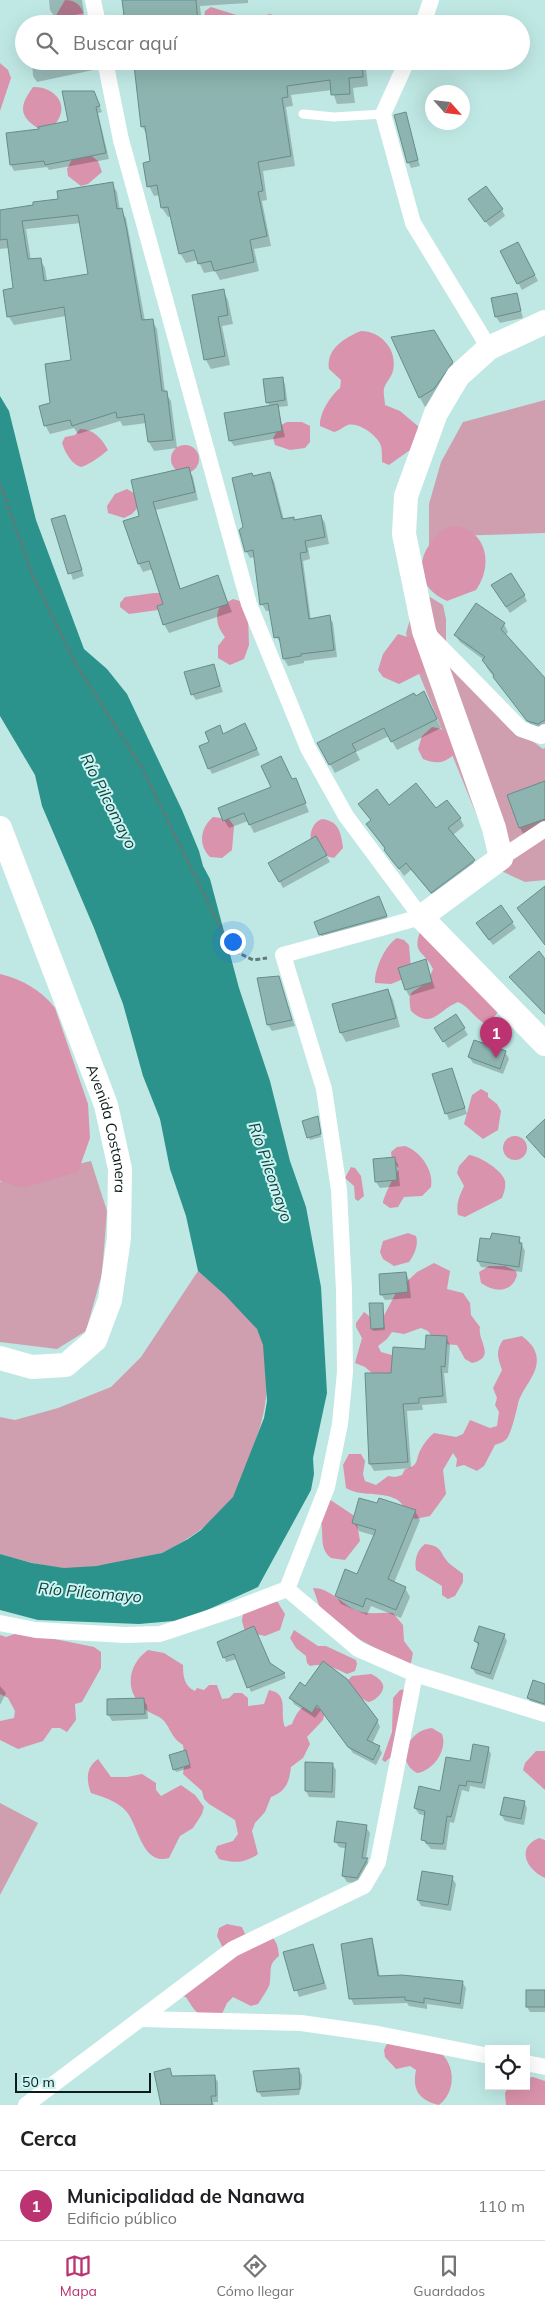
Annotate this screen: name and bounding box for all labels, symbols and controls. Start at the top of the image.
search box [15,15,530,70]
icon: search [33,29,61,57]
text: Buscar aquí [73,31,177,55]
north arrow [425,85,470,130]
water label: Río Pilcomayo [76,750,142,852]
your location [220,929,246,955]
pin: 1 [480,1017,512,1058]
street label: Avenida Costanera [82,1061,130,1193]
water label: Río Pilcomayo [245,1119,297,1225]
water label: Río Pilcomayo [37,1577,143,1607]
map controls [485,2045,530,2090]
button: locate [485,2045,530,2090]
scale bar [15,2070,151,2093]
text: 50 m [22,2073,55,2091]
text: Cerca [20,2125,77,2151]
text: Municipalidad de Nanawa [67,2184,305,2208]
text: 1 [31,2196,41,2216]
text: 110 m [478,2196,525,2216]
text: Edificio público [67,2208,177,2228]
tab: Mapa [60,2252,97,2300]
tab: Cómo llegar [217,2252,294,2300]
tab: Guardados [413,2252,485,2300]

